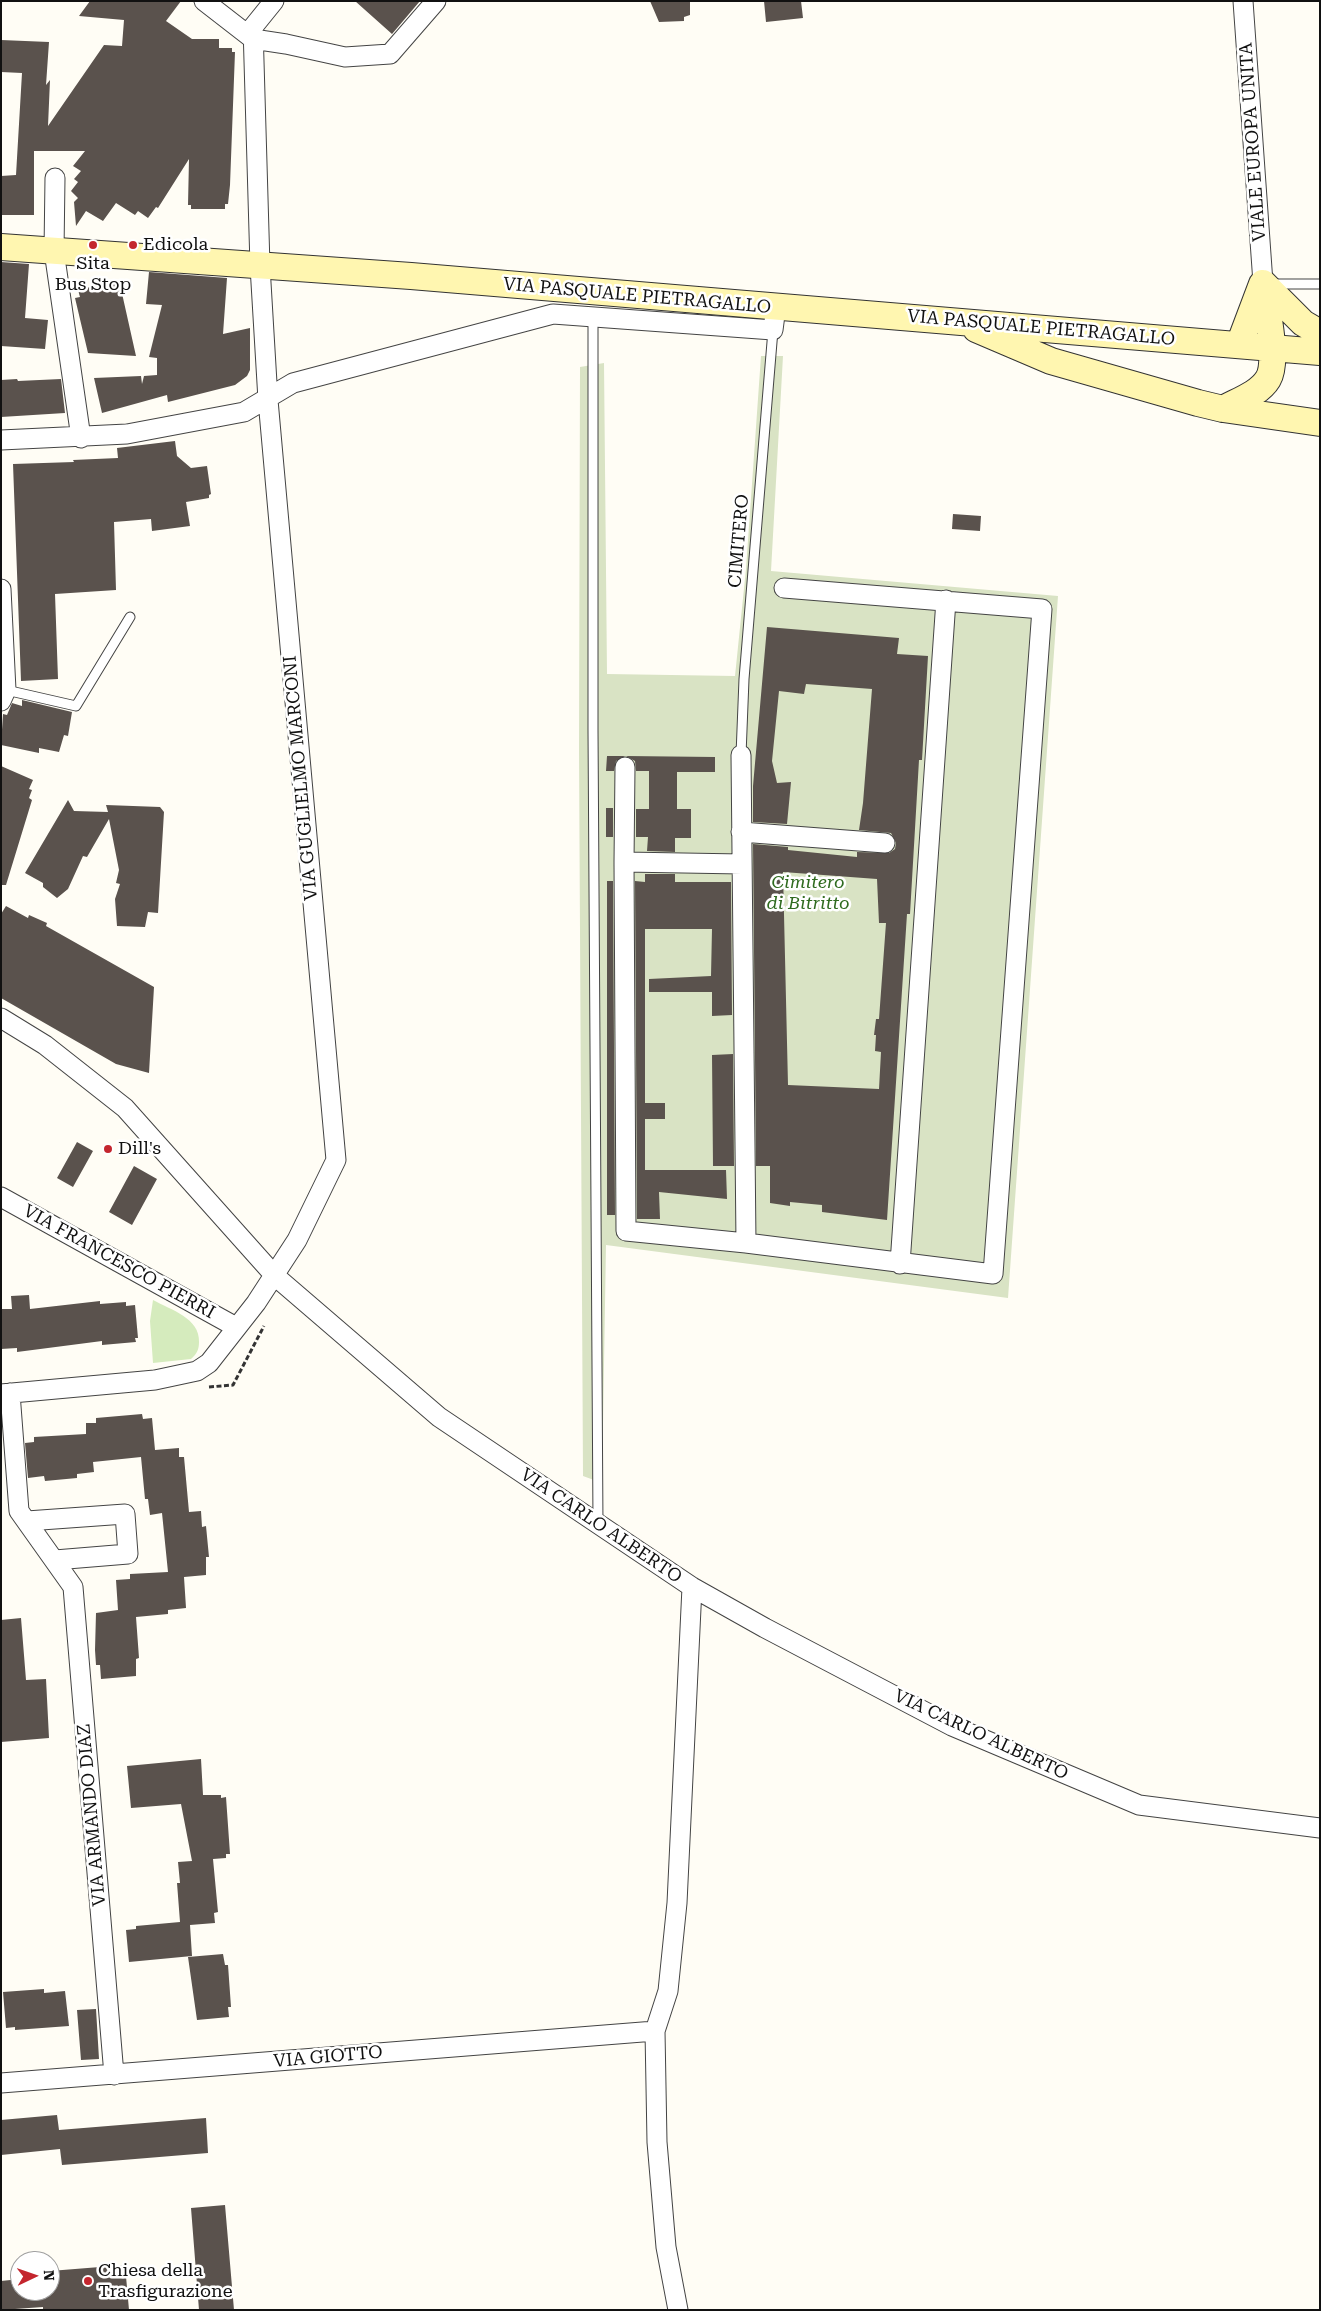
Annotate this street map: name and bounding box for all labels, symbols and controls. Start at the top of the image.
street label: VIALE EUROPA UNITA [1235,42,1271,242]
place label: Edicola [143,234,208,256]
marker: Sita Bus Stop [87,239,99,251]
marker: Edicola [127,239,139,251]
place label: Sita Bus Stop [55,253,131,296]
street label: VIA PASQUALE PIETRAGALLO [502,274,772,318]
street label: VIA PASQUALE PIETRAGALLO [906,306,1176,350]
street label: CIMITERO [724,493,754,589]
street label: VIA GUGLIELMO MARCONI [280,655,322,901]
park label: Cimitero di Bitritto [766,872,850,914]
place label: Dill's [118,1138,161,1160]
marker: Dill's [102,1143,114,1155]
street label: VIA FRANCESCO PIERRI [19,1200,219,1324]
street label: VIA CARLO ALBERTO [516,1464,686,1588]
street label: VIA CARLO ALBERTO [890,1685,1072,1785]
street label: VIA ARMANDO DIAZ [73,1723,111,1907]
street label: VIA GIOTTO [273,2041,383,2073]
north arrow [10,2251,60,2301]
place label: Chiesa della Trasfigurazione [98,2260,233,2302]
text: N [41,2269,57,2281]
marker: Chiesa della Trasfigurazione [82,2275,94,2287]

